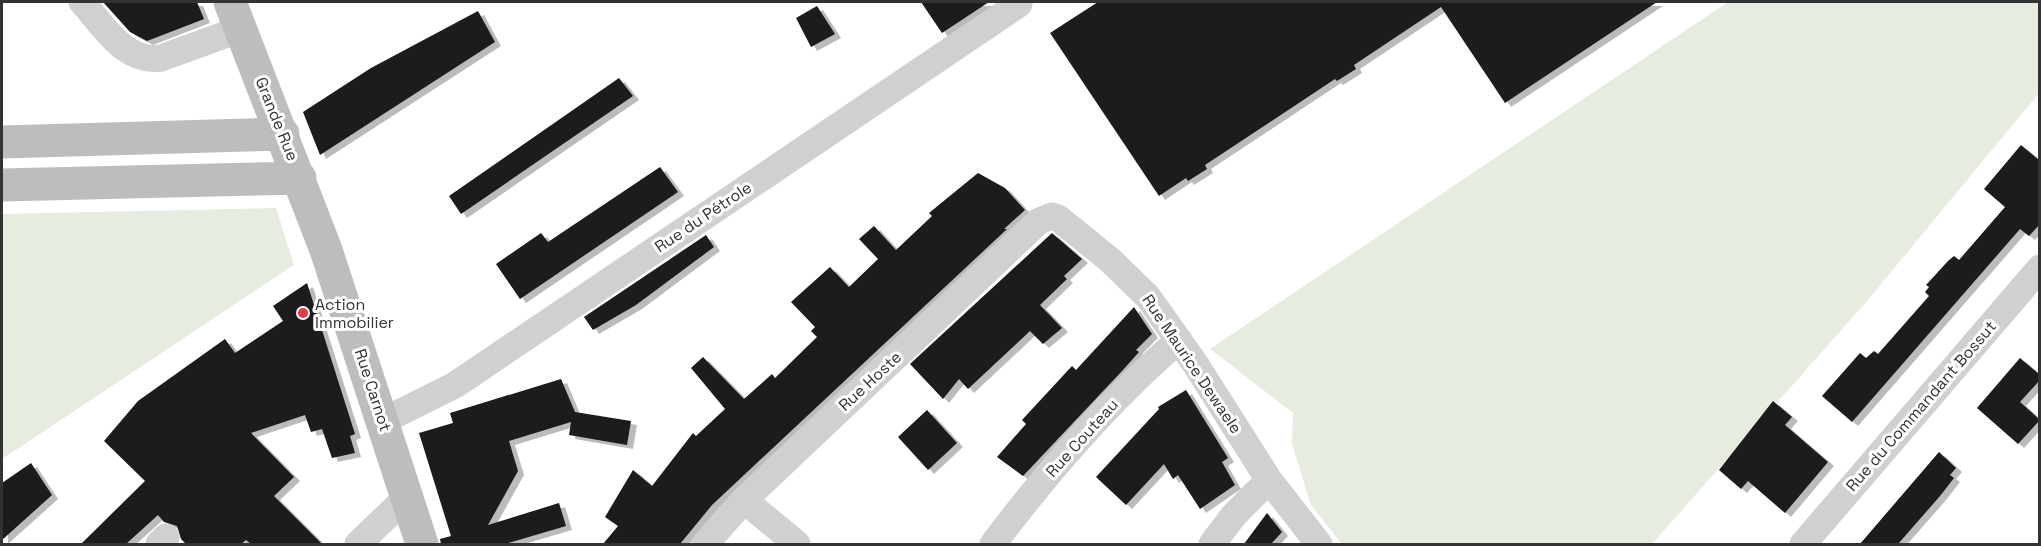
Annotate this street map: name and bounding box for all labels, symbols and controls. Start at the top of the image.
street label: Grande Rue [251,74,303,164]
street label: Rue du Pétrole [650,177,756,257]
street label: Rue Maurice Dewaele [1138,290,1246,438]
place label: Action Immobilier [315,294,394,333]
marker: Action Immobilier [296,306,310,320]
street label: Rue du Commandant Bossut [1841,316,2001,496]
street label: Rue Carnot [350,346,396,434]
street label: Rue Hoste [834,346,906,416]
street label: Rue Couteau [1041,394,1123,482]

